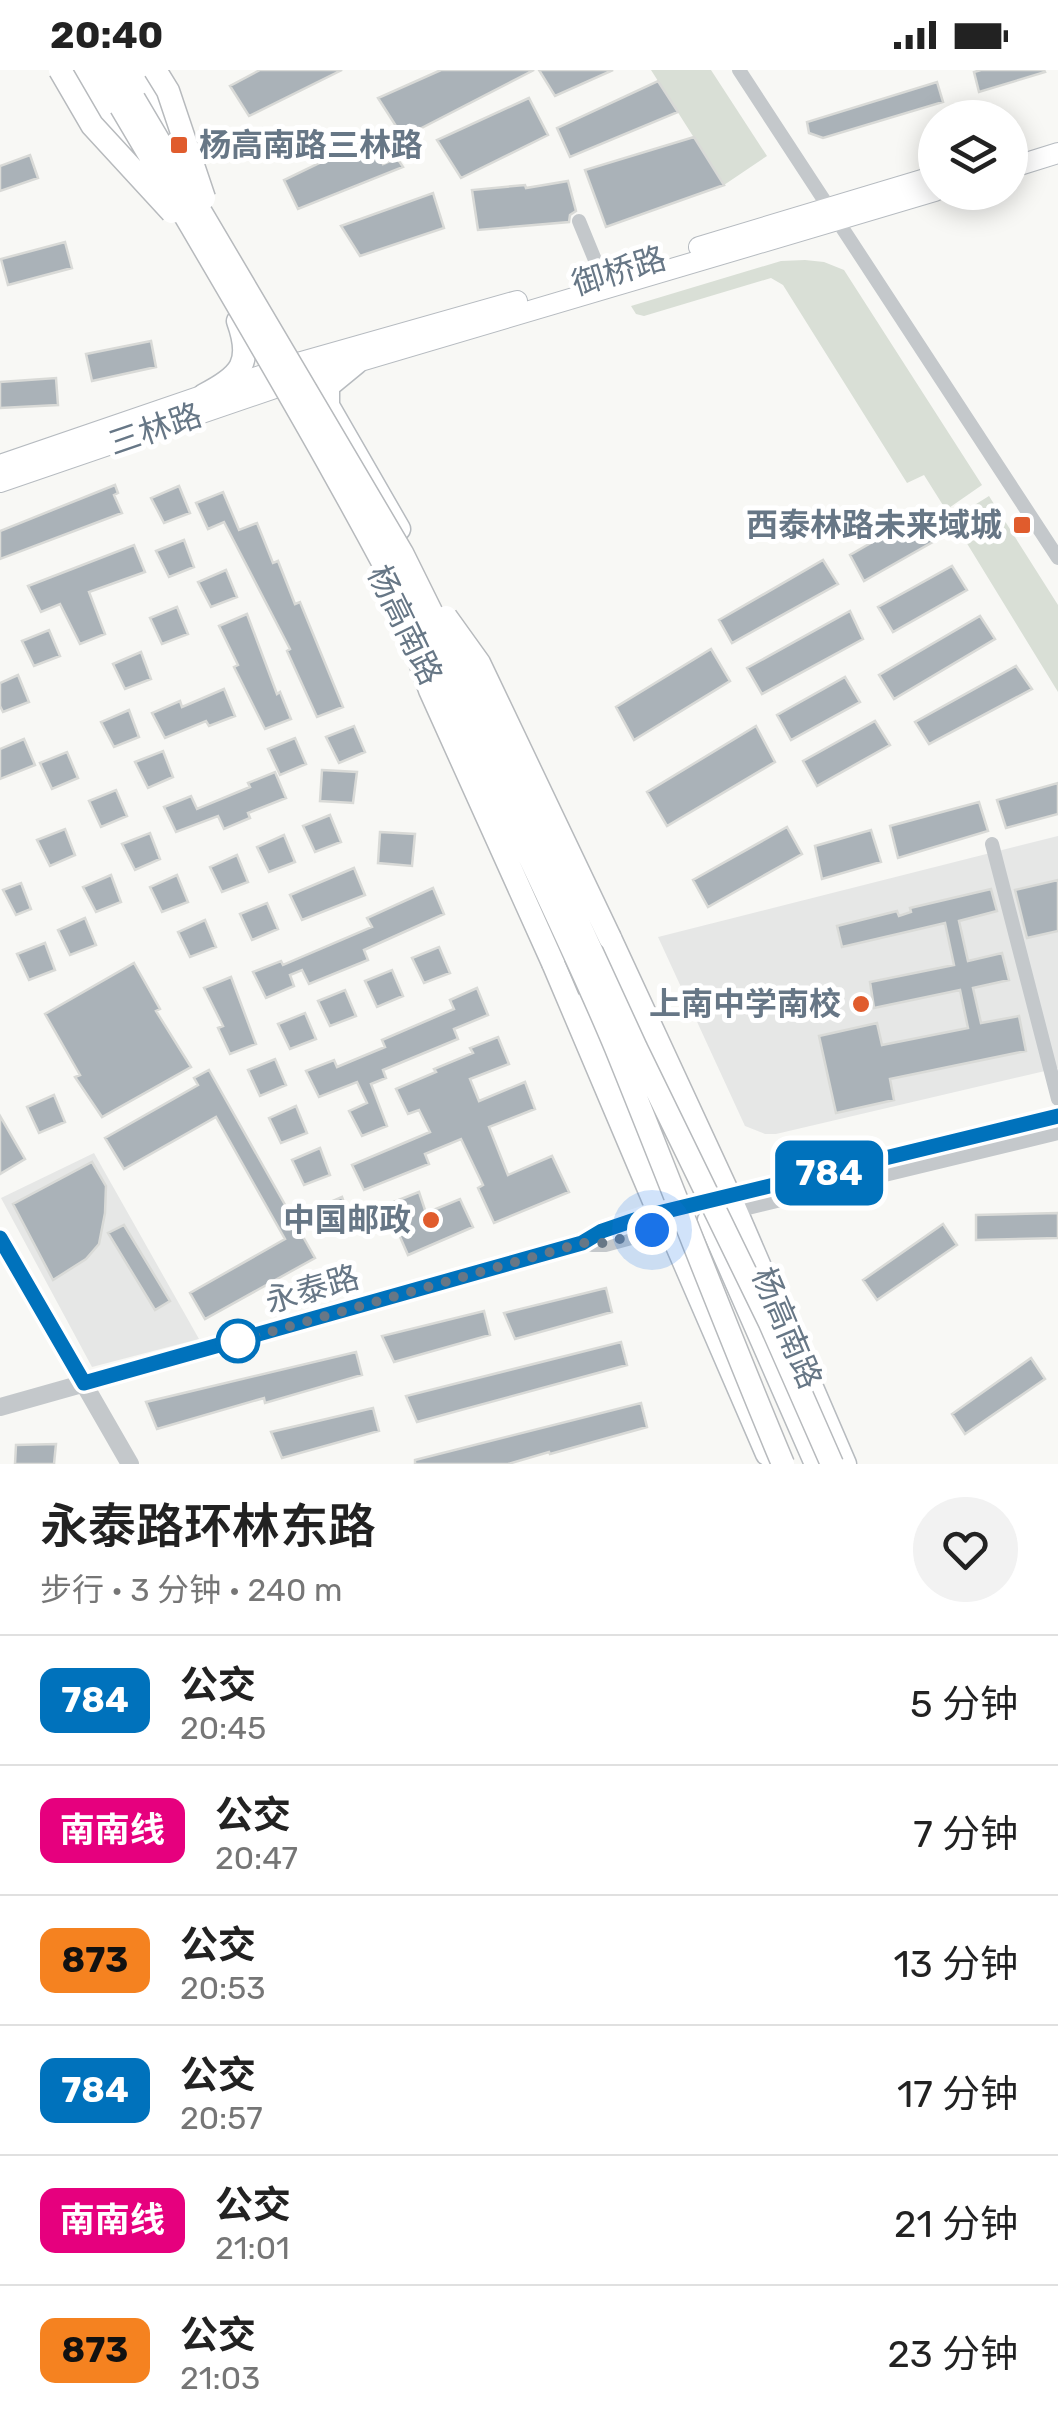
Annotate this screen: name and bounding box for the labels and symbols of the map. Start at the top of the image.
place label: 杨高南路三林路 [199,126,423,164]
marker: 杨高南路三林路 [168,134,190,156]
street label: 御桥路 [568,239,670,303]
street label: 三林路 [103,395,207,463]
place label: 西泰林路未来域城 [746,506,1002,544]
marker: 西泰林路未来域城 [1011,514,1033,536]
street label: 杨高南路 [360,559,450,691]
place label: 上南中学南校 [649,985,841,1023]
marker: 上南中学南校 [850,993,872,1015]
line badge: 784 [772,1140,886,1206]
place label: 中国邮政 [283,1201,411,1239]
your location [627,1205,677,1255]
marker: 中国邮政 [420,1209,442,1231]
street label: 永泰路 [261,1258,363,1320]
street label: 杨高南路 [745,1262,829,1394]
unlabelled marker [217,1320,259,1362]

